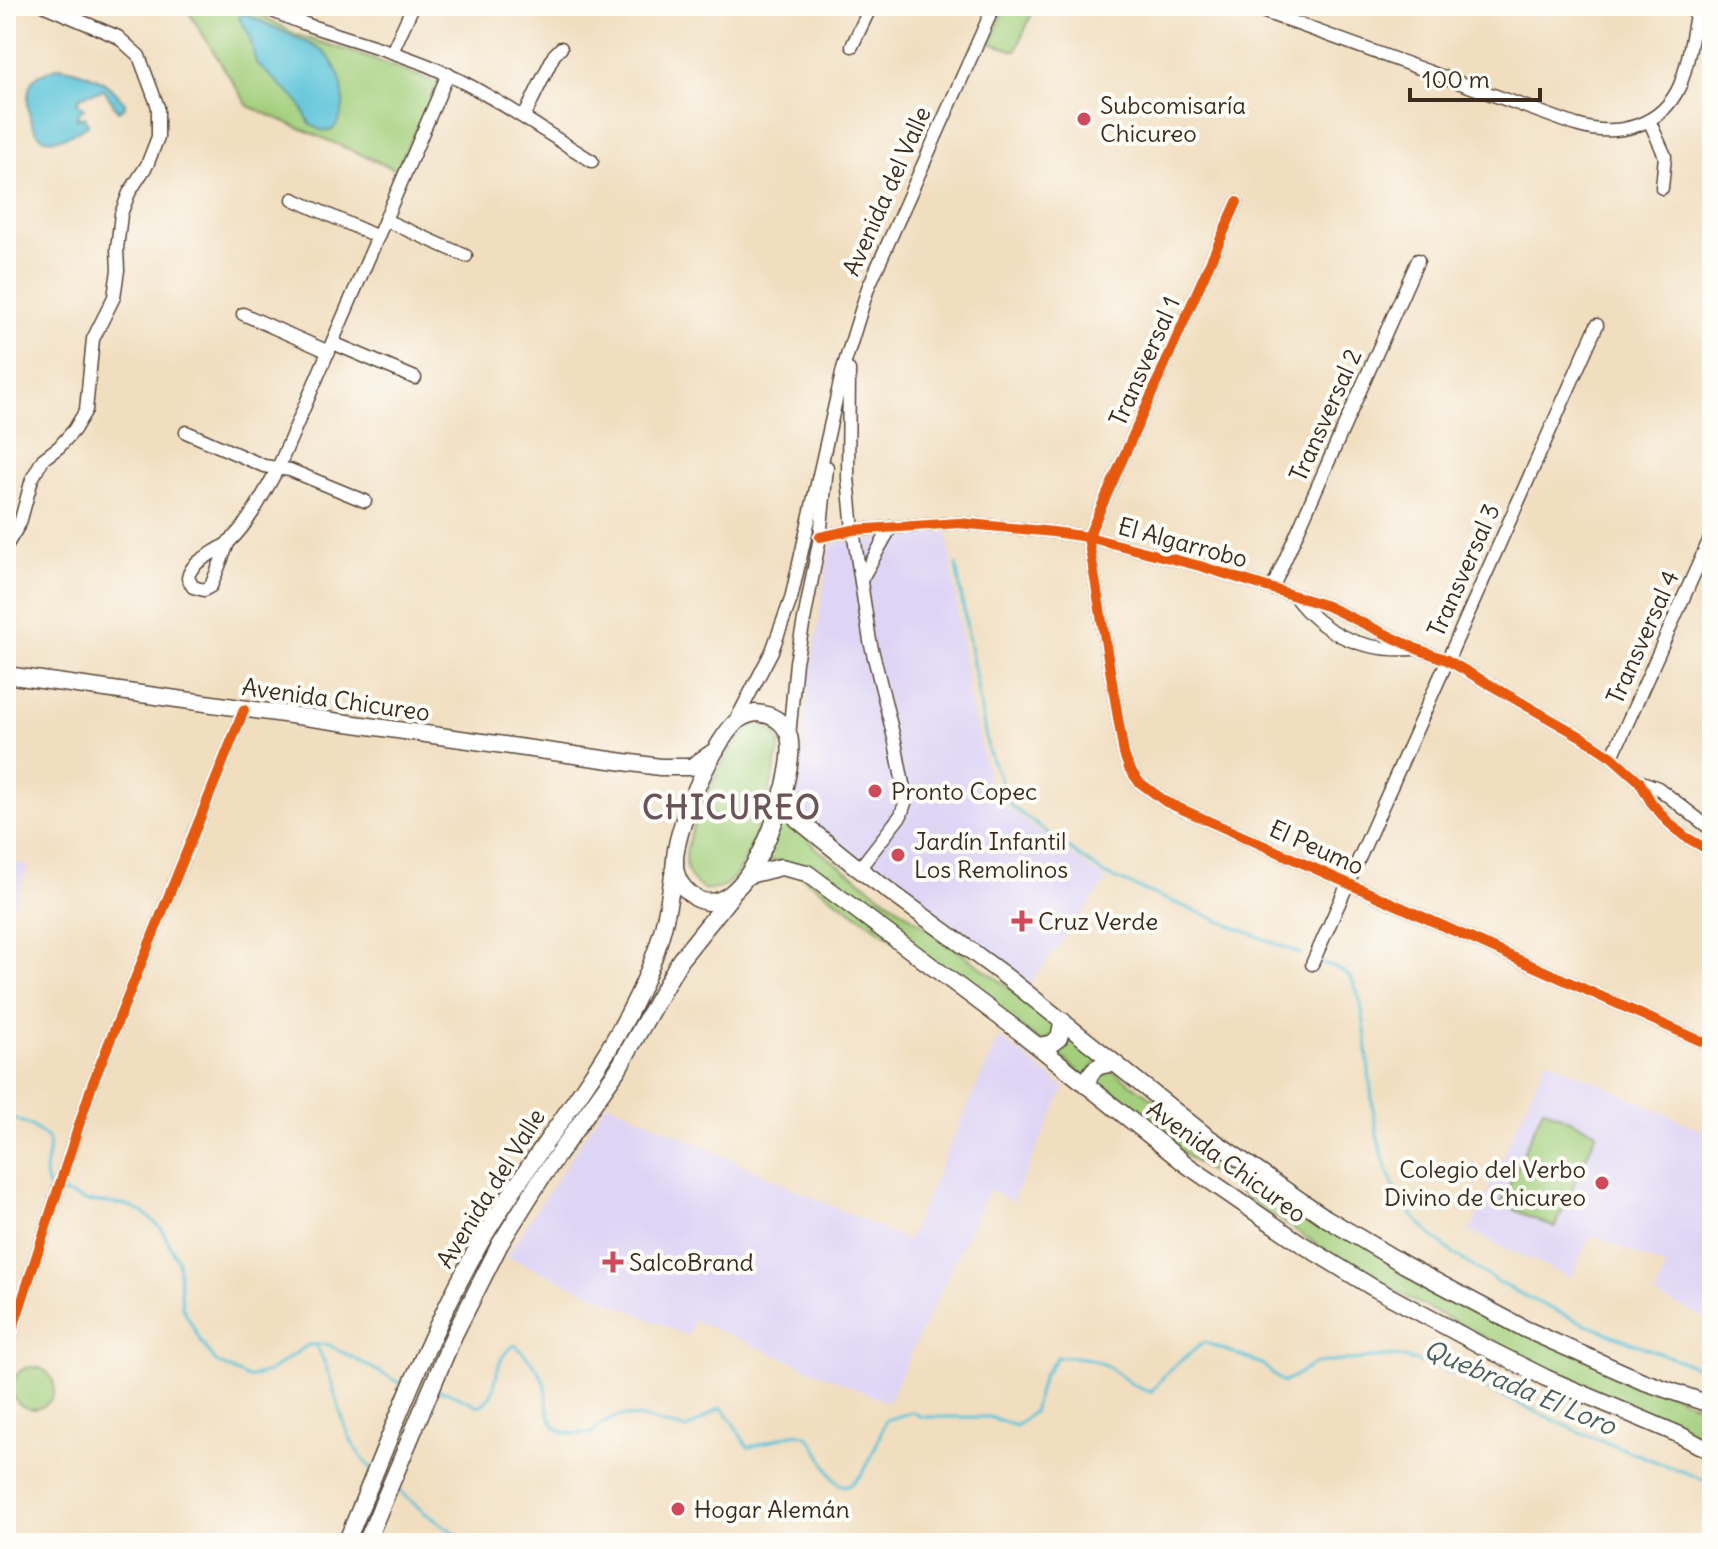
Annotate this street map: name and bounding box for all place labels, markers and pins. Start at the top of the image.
place label: Subcomisaría Chicureo [1100,90,1246,148]
marker: Subcomisaría Chicureo [1075,110,1093,128]
place label: Pronto Copec [891,776,1037,806]
marker: Pronto Copec [866,782,884,800]
place label: Jardín Infantil Los Remolinos [914,826,1068,884]
marker: Jardín Infantil Los Remolinos [889,846,907,864]
place label: Cruz Verde [1038,906,1158,936]
marker: Cruz Verde [1013,912,1031,930]
place label: Colegio del Verbo Divino de Chicureo [1384,1154,1586,1212]
marker: Colegio del Verbo Divino de Chicureo [1593,1174,1611,1192]
place label: SalcoBrand [629,1247,754,1277]
marker: SalcoBrand [604,1253,622,1271]
place label: Hogar Alemán [694,1494,850,1524]
marker: Hogar Alemán [669,1500,687,1518]

